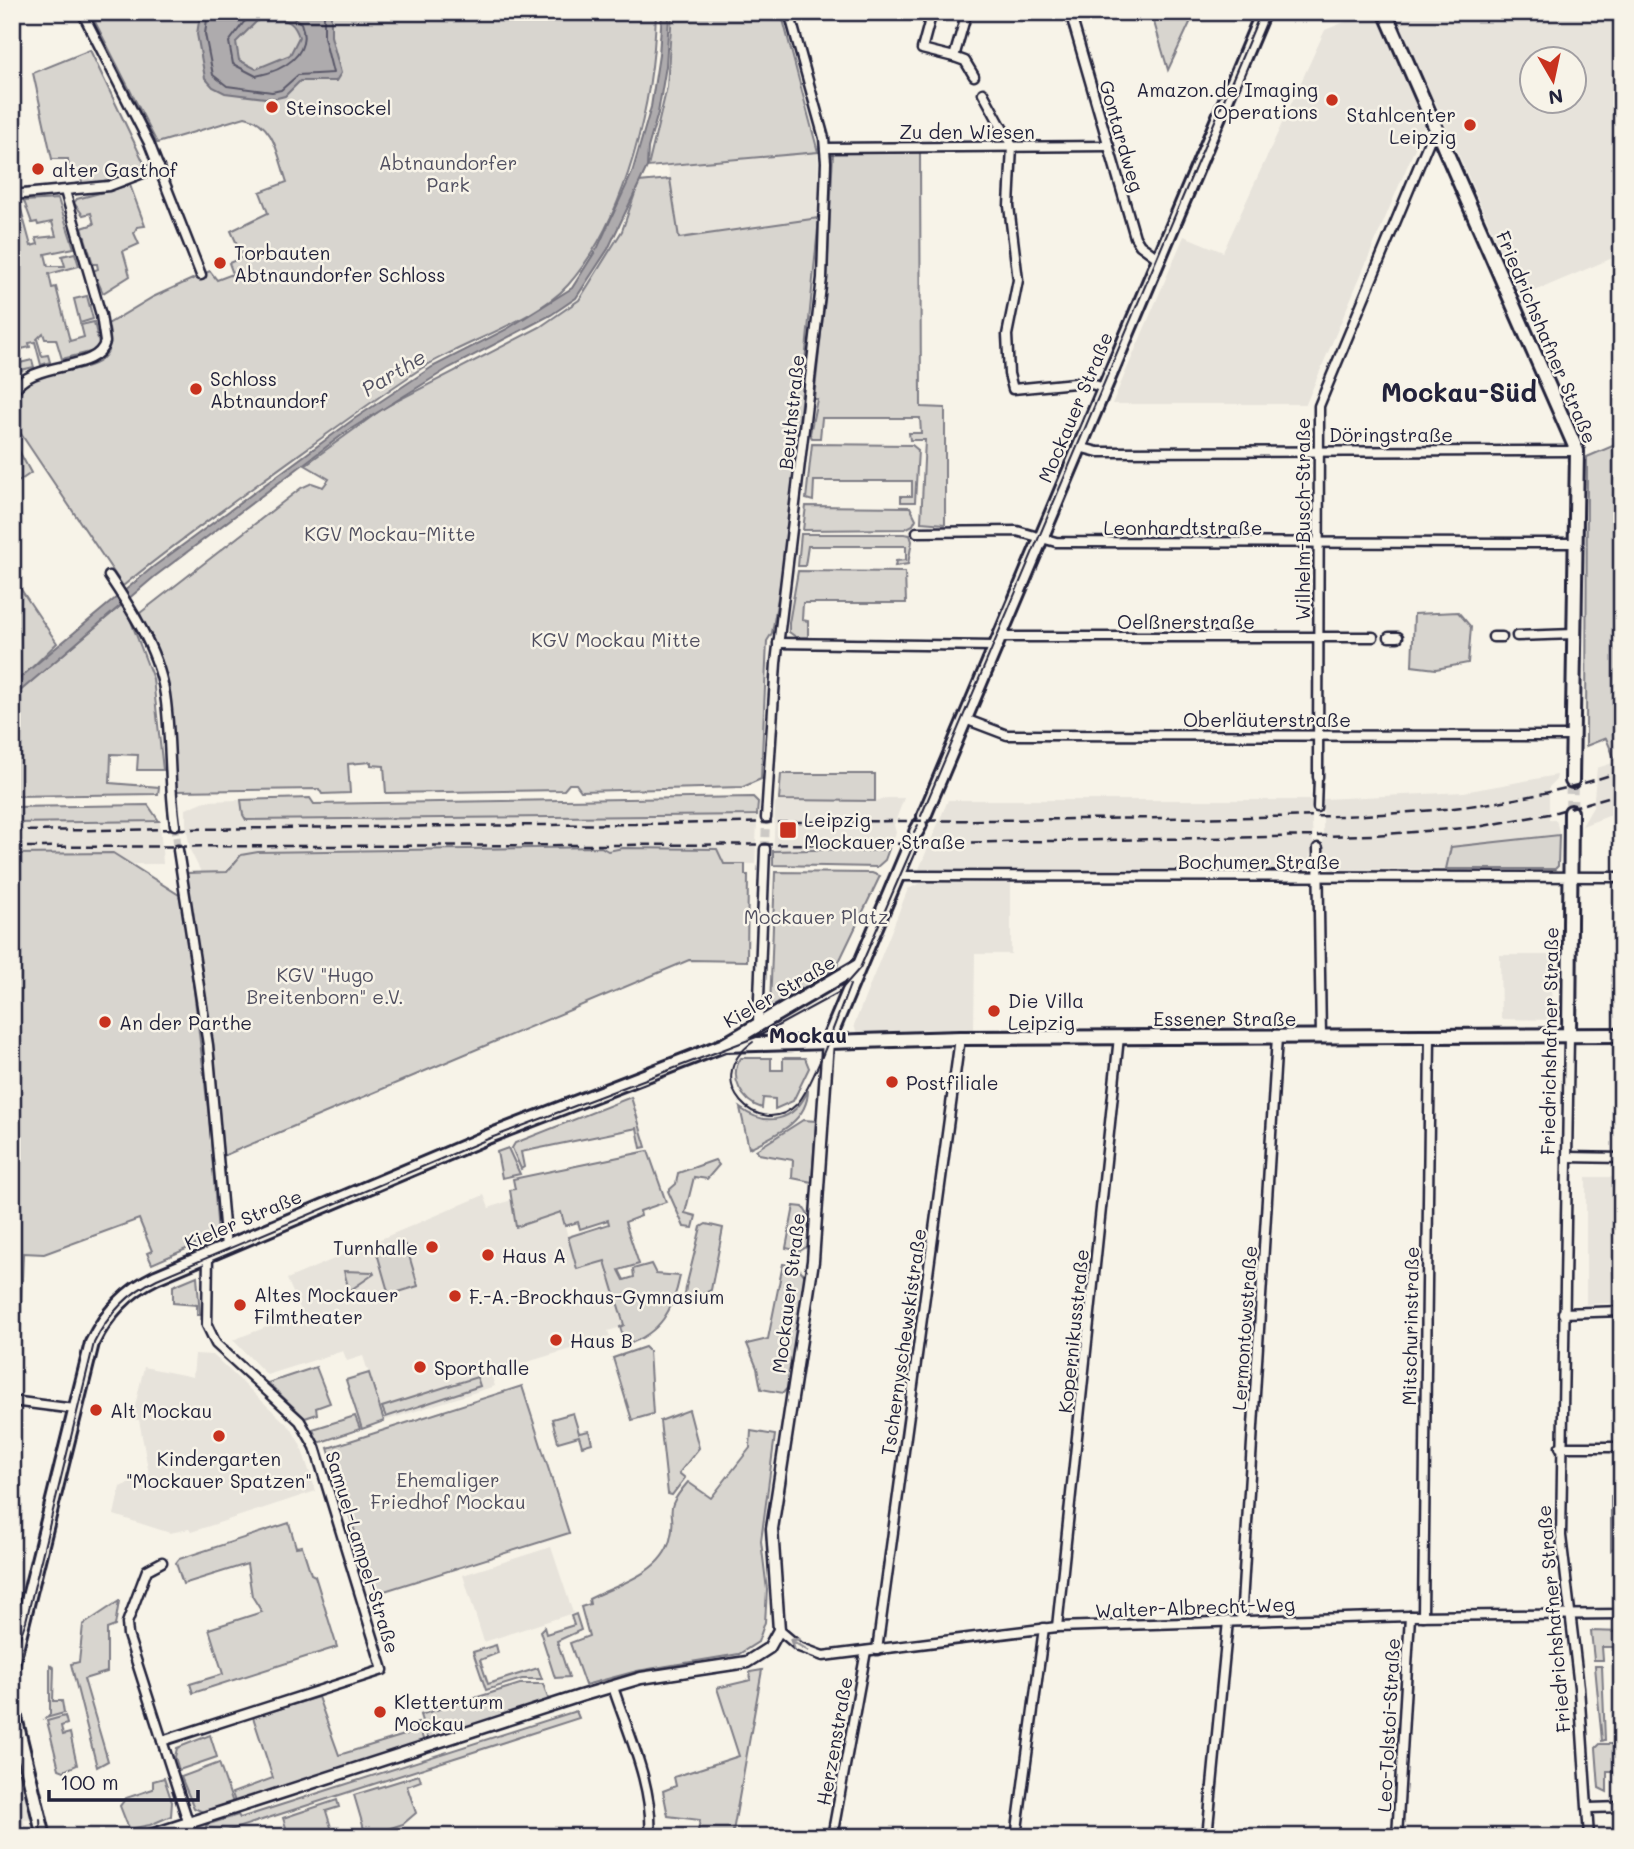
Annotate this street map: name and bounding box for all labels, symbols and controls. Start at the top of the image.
north arrow [1518,46,1588,116]
street label: Gontardweg [1094,77,1150,195]
place label: Amazon.de Imaging Operations [1136,77,1318,124]
text: N [1547,84,1565,111]
marker: Amazon.de Imaging Operations [1324,92,1340,108]
place label: Steinsockel [286,95,391,120]
marker: Steinsockel [264,99,280,115]
place label: Stahlcenter Leipzig [1347,102,1456,149]
marker: Stahlcenter Leipzig [1462,117,1478,133]
street label: Zu den Wiesen [899,119,1035,144]
park label: Abtnaundorfer Park [379,150,517,197]
place label: alter Gasthof [52,157,178,182]
marker: alter Gasthof [30,161,46,177]
street label: Friedrichshafner Straße [1491,227,1603,447]
place label: Torbauten Abtnaundorfer Schloss [234,240,446,287]
marker: Torbauten Abtnaundorfer Schloss [212,255,228,271]
street label: Mockauer Straße [1032,328,1118,486]
water label: Parthe [356,342,430,402]
street label: Beuthstraße [773,353,809,471]
place label: Schloss Abtnaundorf [210,366,328,413]
district label: Mockau-Süd [1381,375,1537,409]
marker: Schloss Abtnaundorf [188,381,204,397]
street label: Wilhelm-Busch-Straße [1290,417,1315,621]
street label: Döringstraße [1329,422,1453,447]
street label: Leonhardtstraße [1104,515,1262,540]
park label: KGV Mockau-Mitte [304,521,476,546]
street label: Oelßnerstraße [1117,609,1255,634]
park label: KGV Mockau Mitte [531,627,701,652]
street label: Oberläuterstraße [1183,707,1351,732]
place label: Leipzig Mockauer Straße [804,807,966,854]
marker: Leipzig Mockauer Straße [778,820,798,840]
street label: Bochumer Straße [1178,849,1340,874]
park label: Mockauer Platz [744,904,888,929]
street label: Friedrichshafner Straße [1535,927,1563,1155]
street label: Kieler Straße [718,949,840,1033]
park label: KGV "Hugo Breitenborn" e.V. [246,962,404,1009]
place label: Die Villa Leipzig [1008,988,1084,1035]
marker: Die Villa Leipzig [986,1003,1002,1019]
street label: Essener Straße [1153,1006,1297,1031]
place label: An der Parthe [119,1010,252,1035]
marker: An der Parthe [97,1014,113,1030]
district label: Mockau [769,1021,847,1048]
place label: Postfiliale [906,1070,999,1095]
marker: Postfiliale [884,1074,900,1090]
street label: Kieler Straße [180,1183,306,1255]
street label: Mockauer Straße [766,1211,810,1375]
street label: Tschernyschewskistraße [875,1227,931,1457]
place label: Turnhalle [333,1235,418,1260]
marker: Turnhalle [424,1239,440,1255]
place label: Haus A [502,1243,566,1268]
street label: Lermontowstraße [1226,1245,1262,1411]
street label: Mitschurinstraße [1396,1246,1424,1406]
marker: Haus A [480,1247,496,1263]
street label: Kopernikusstraße [1052,1248,1094,1414]
place label: Altes Mockauer Filmtheater [254,1282,399,1329]
place label: F.-A.-Brockhaus-Gymnasium [469,1284,724,1309]
marker: F.-A.-Brockhaus-Gymnasium [447,1288,463,1304]
marker: Altes Mockauer Filmtheater [232,1297,248,1313]
place label: Haus B [570,1328,633,1353]
marker: Haus B [548,1332,564,1348]
place label: Sporthalle [434,1355,529,1380]
marker: Sporthalle [412,1359,428,1375]
place label: Alt Mockau [110,1398,212,1423]
marker: Alt Mockau [88,1402,104,1418]
marker: Kindergarten "Mockauer Spatzen" [211,1428,227,1444]
place label: Kindergarten "Mockauer Spatzen" [126,1446,312,1493]
street label: Samuel-Lampel-Straße [320,1448,406,1656]
park label: Ehemaliger Friedhof Mockau [370,1467,526,1514]
street label: Friedrichshafner Straße [1531,1504,1575,1734]
street label: Walter-Albrecht-Weg [1095,1591,1295,1623]
street label: Leo-Tolstoi-Straße [1371,1637,1405,1813]
one-way arrow [790,1638,810,1652]
street label: Herzenstraße [810,1675,858,1807]
place label: Kletterturm Mockau [394,1689,504,1736]
marker: Kletterturm Mockau [372,1704,388,1720]
scale bar [49,1758,198,1802]
text: 100 m [60,1768,119,1795]

